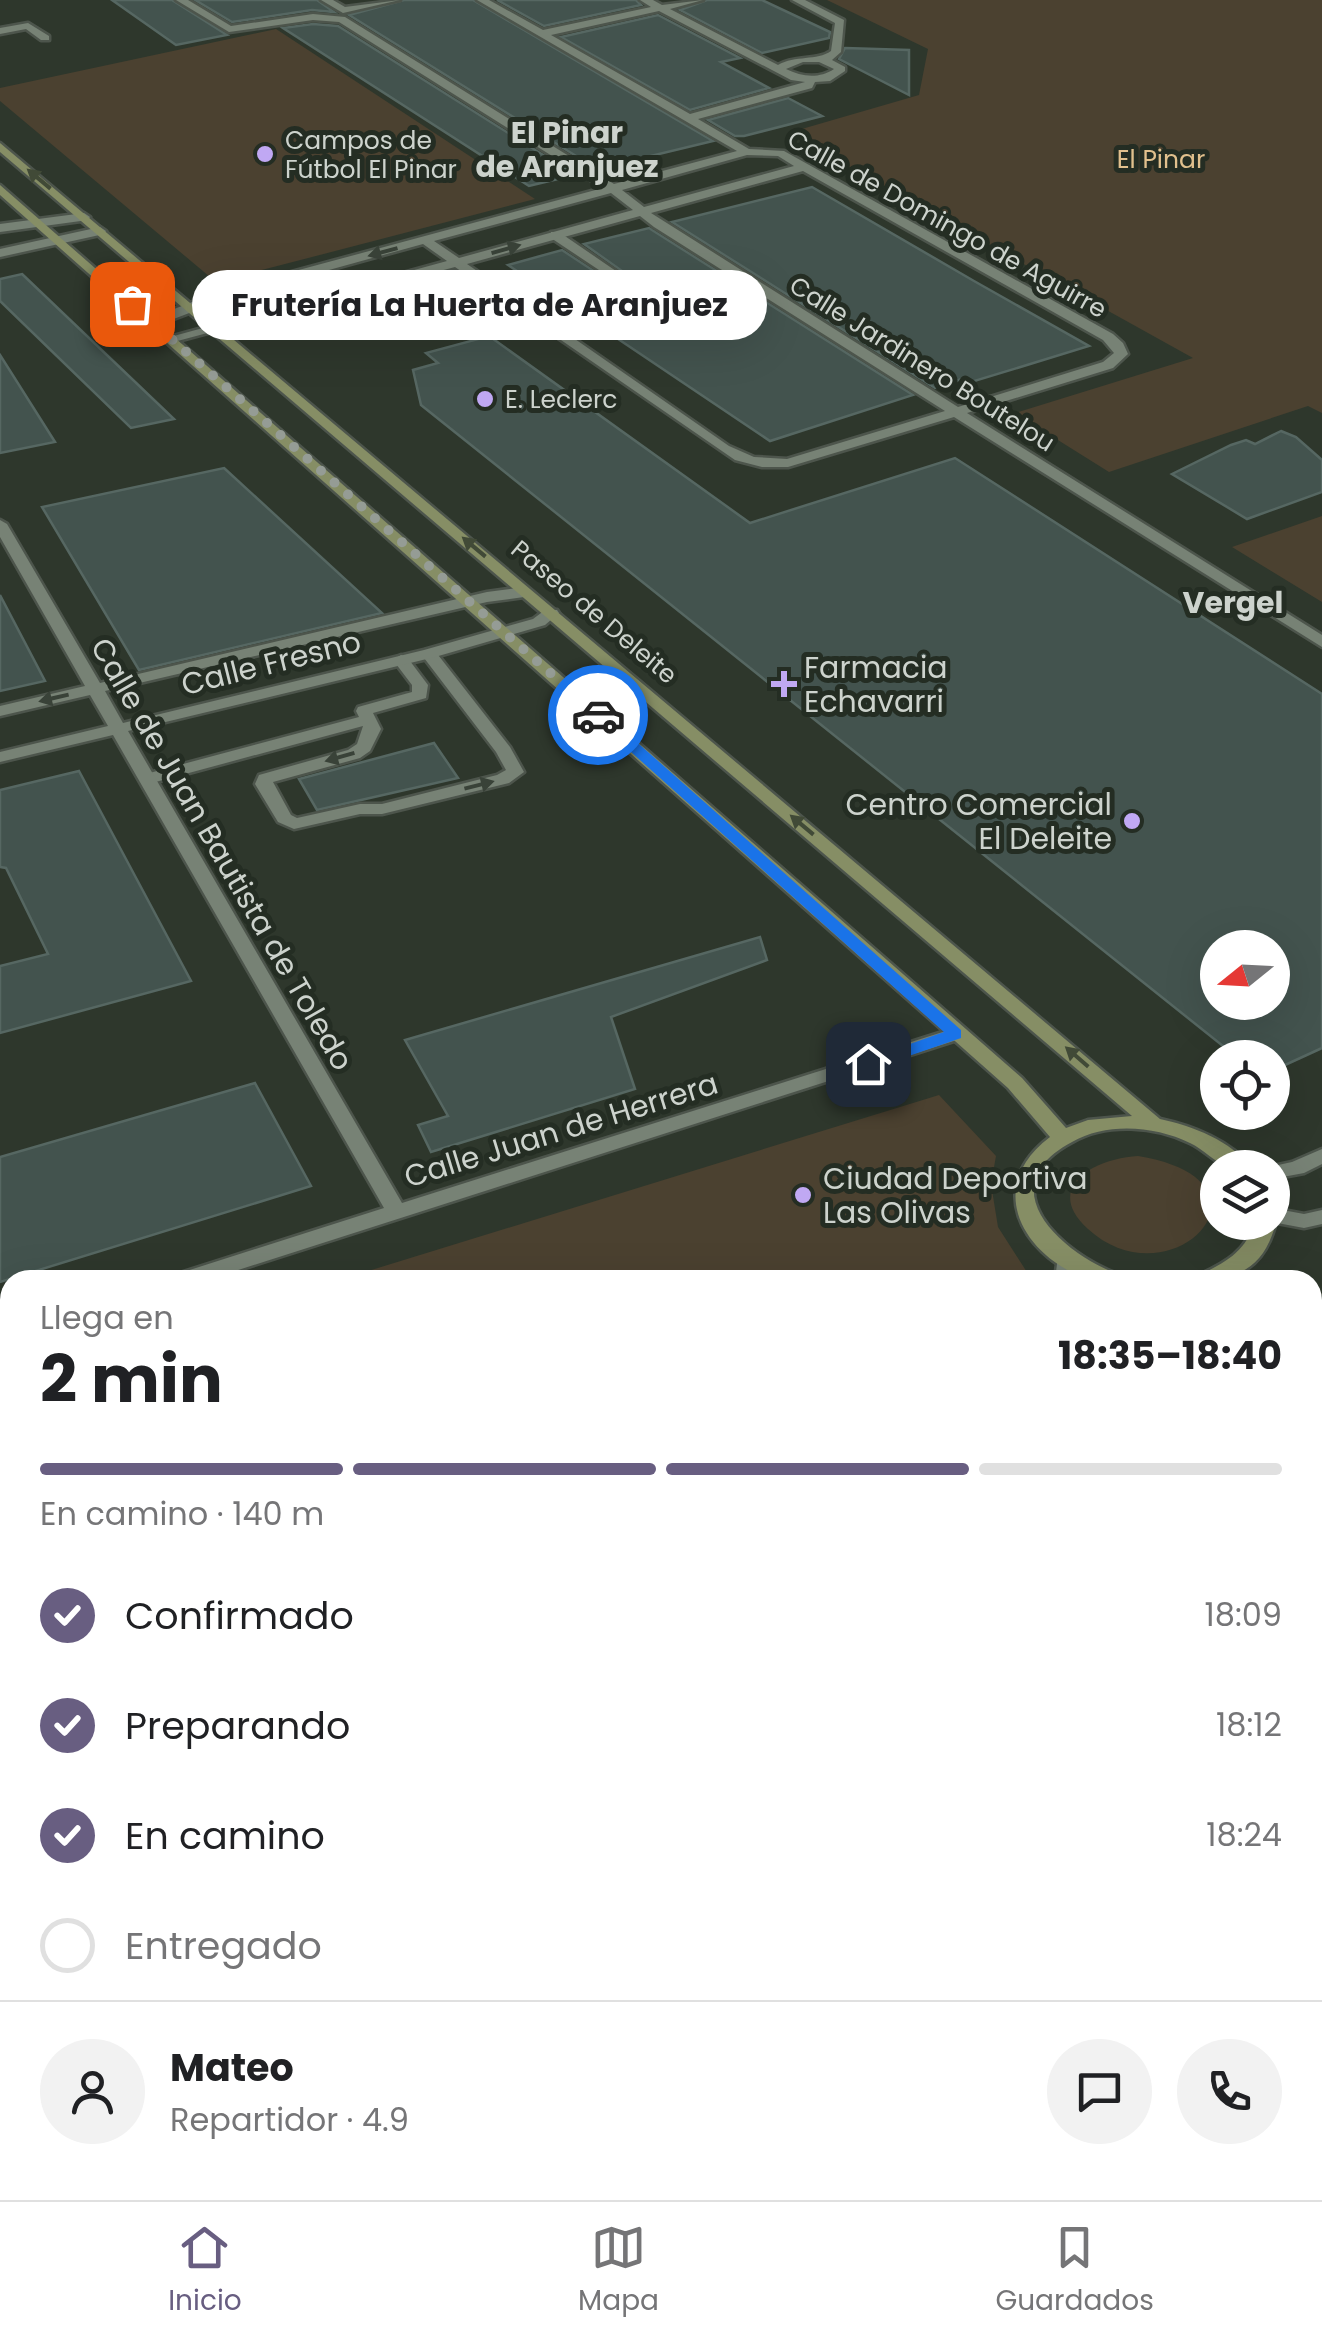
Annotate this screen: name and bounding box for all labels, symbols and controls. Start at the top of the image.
district label: El Pinar de Aranjuez [475,111,659,188]
street label: Calle de Domingo de Aguirre [781,121,1113,327]
place label: Campos de Fútbol El Pinar [285,123,457,187]
park label: El Pinar [1117,142,1205,177]
marker: Campos de Fútbol El Pinar [254,143,276,165]
one-way arrow [26,169,51,190]
one-way arrow [490,241,521,257]
one-way arrow [367,245,398,261]
pin [90,262,175,347]
street label: Calle Jardinero Boutelou [783,268,1061,460]
callout: Frutería La Huerta de Aranjuez [192,269,767,339]
icon: bag [105,277,160,332]
text: Frutería La Huerta de Aranjuez [231,282,728,327]
place label: E. Leclerc [505,382,617,417]
marker: E. Leclerc [474,388,496,410]
street label: Paseo de Deleite [503,532,685,692]
one-way arrow [462,537,487,559]
district label: Vergel [1183,581,1283,624]
street label: Calle Fresno [177,620,365,706]
street label: Calle de Juan Bautista de Toledo [80,630,364,1078]
place label: Farmacia Echavarri [804,646,948,723]
courier [548,665,648,765]
marker: Farmacia Echavarri [773,673,795,695]
icon: car [571,688,626,743]
one-way arrow [38,691,69,706]
one-way arrow [324,750,355,765]
one-way arrow [464,776,495,792]
place label: Centro Comercial El Deleite [845,783,1112,860]
marker: Centro Comercial El Deleite [1121,810,1143,832]
one-way arrow [790,814,815,836]
north arrow [1200,930,1290,1020]
map controls [1200,930,1290,1240]
pin [826,1022,911,1107]
icon: home [841,1037,896,1092]
button: locate [1200,1040,1290,1130]
one-way arrow [1065,1047,1090,1069]
street label: Calle Juan de Herrera [399,1062,723,1198]
button: layers [1200,1150,1290,1240]
place label: Ciudad Deportiva Las Olivas [823,1157,1087,1234]
marker: Ciudad Deportiva Las Olivas [792,1184,814,1206]
text: Llega en [40,1295,174,1340]
text: 18:35–18:40 [1058,1329,1282,1382]
text: 2 min [40,1334,223,1425]
text: En camino · 140 m [40,1491,324,1536]
icon: check [40,1588,95,1643]
text: Confirmado [125,1589,354,1642]
text: 18:09 [1204,1592,1282,1637]
icon: check [40,1698,95,1753]
text: Preparando [125,1699,350,1752]
text: 18:12 [1216,1702,1282,1747]
icon: check [40,1808,95,1863]
text: En camino [125,1809,325,1862]
text: 18:24 [1206,1812,1282,1857]
text: Entregado [125,1919,322,1972]
button: person [40,2039,145,2144]
button: chat [1047,2039,1152,2144]
button: phone [1177,2039,1282,2144]
text: Mateo [170,2041,294,2094]
text: Repartidor · 4.9 [170,2097,409,2142]
tab: Inicio [168,2220,242,2322]
tab: Mapa [578,2220,659,2322]
tab: Guardados [995,2220,1154,2322]

